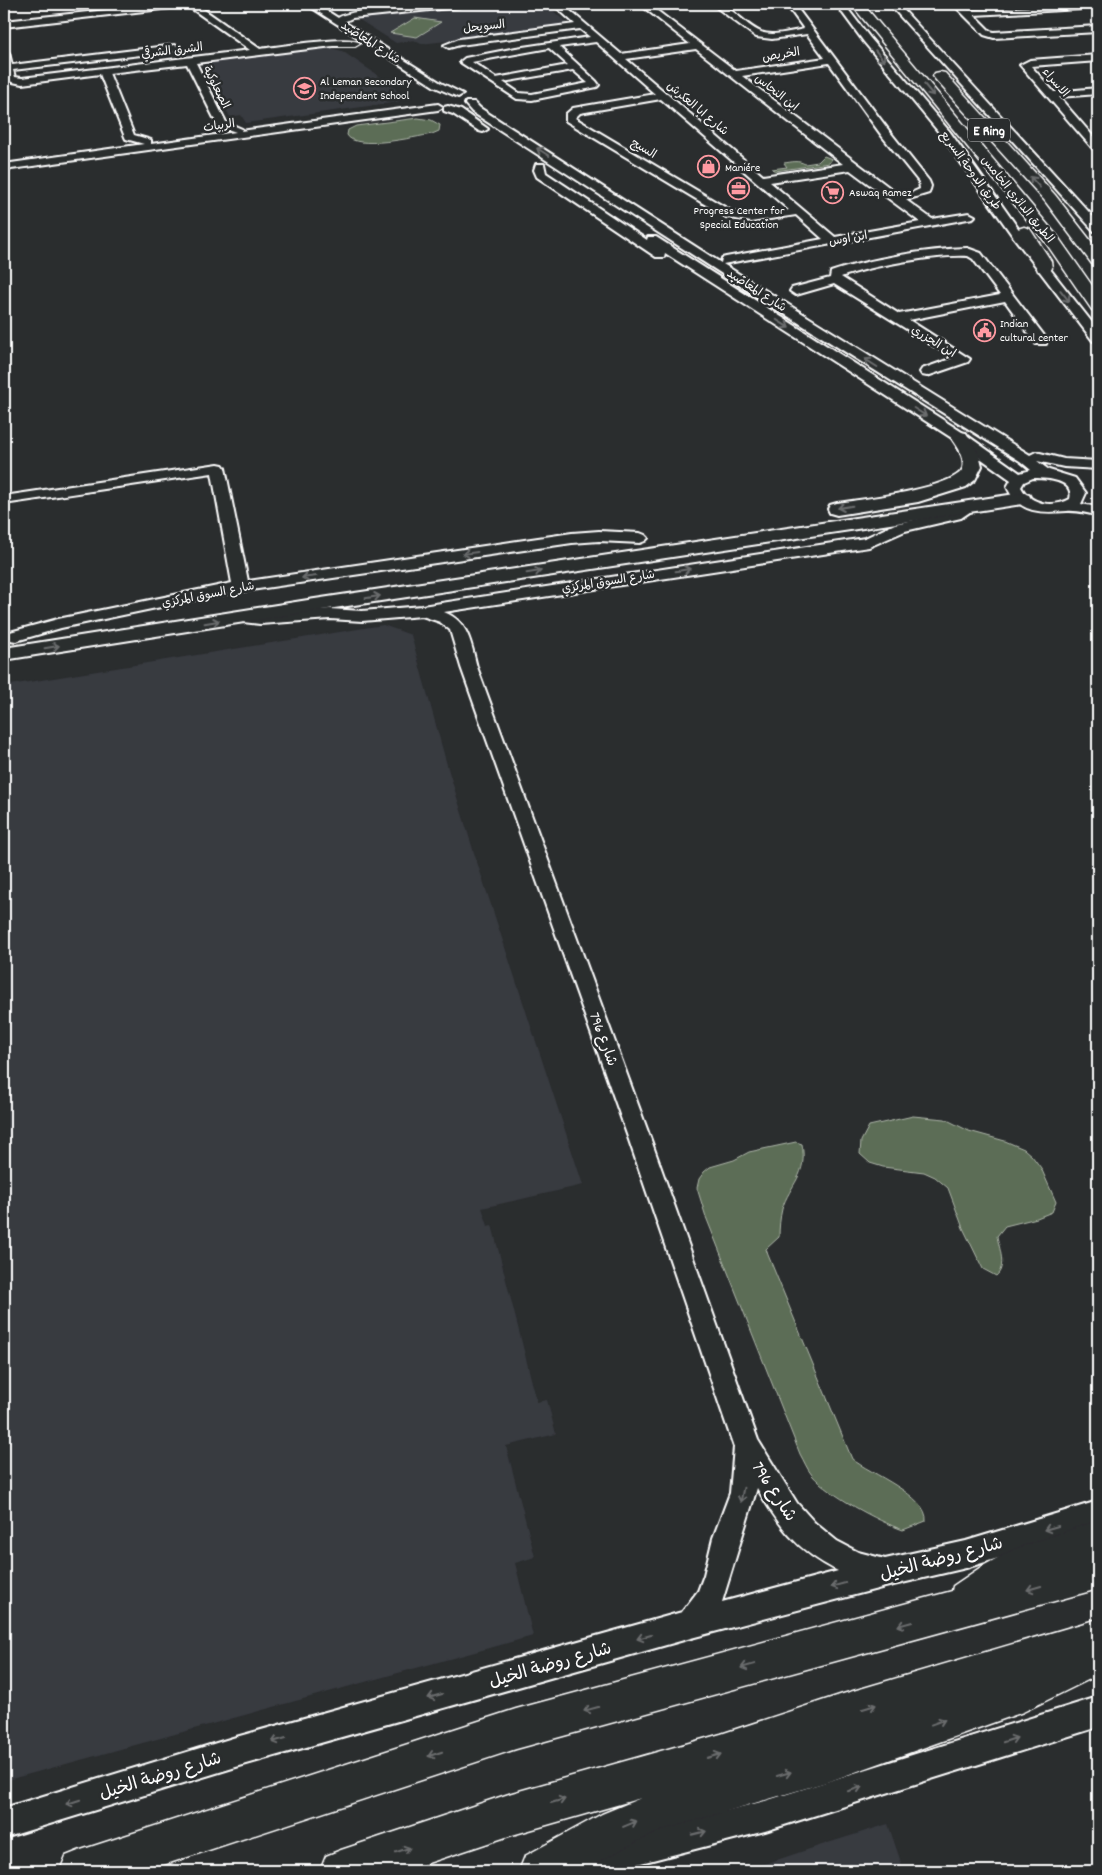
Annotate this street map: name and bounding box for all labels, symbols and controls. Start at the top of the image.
street label: السويحل [462,16,506,39]
street label: شارع المعاضيد [337,18,403,69]
street label: الشرق الشرقي [140,39,204,64]
street label: الخريص [761,44,801,67]
one-way arrow [875,50,886,63]
street label: الصعلوكية [198,63,234,112]
street label: الاسراء [1037,65,1072,101]
street label: ابن النحاس [750,71,802,116]
place label: Al Leman Secondary Independent School [320,74,412,105]
school or university icon: Al Leman Secondary Independent School [292,76,316,100]
street label: شارع ابا العكرش [662,78,732,140]
one-way arrow [923,84,934,97]
street label: الربيات [202,116,236,137]
road number: E Ring [968,118,1010,142]
street label: طريق الدوحة السريع [935,128,1005,214]
street label: السيج [627,135,659,164]
one-way arrow [536,147,550,157]
street label: الطريق الدائري الخامس [976,153,1057,247]
shop icon: Maniére [697,155,721,179]
place label: Maniére [725,160,760,177]
one-way arrow [1029,175,1041,188]
office icon: Progress Center for Special Education [727,177,751,201]
supermarket icon: Aswaq Ramez [821,180,845,204]
place label: Aswaq Ramez [849,185,912,202]
place label: Progress Center for Special Education [694,203,785,234]
street label: ابن اوس [827,228,869,251]
street label: شارع المعاضيد [723,266,789,317]
one-way arrow [1060,289,1071,302]
place label: Indian cultural center [1000,316,1068,347]
public building icon: Indian cultural center [972,318,996,342]
one-way arrow [776,320,790,330]
street label: ابن الجزري [907,322,959,363]
one-way arrow [864,357,878,367]
one-way arrow [913,408,927,418]
one-way arrow [838,503,854,513]
one-way arrow [462,548,478,558]
one-way arrow [675,565,691,575]
one-way arrow [525,567,541,577]
street label: شارع السوق المركزي [560,567,656,598]
one-way arrow [302,572,318,582]
street label: شارع السوق المركزي [160,578,256,613]
one-way arrow [365,591,381,601]
one-way arrow [204,616,220,626]
one-way arrow [44,642,60,652]
street label: شارع 796 [582,1010,622,1070]
street label: شارع 796 [744,1457,802,1527]
one-way arrow [737,1486,746,1502]
one-way arrow [1044,1523,1060,1533]
street label: شارع روضة الخيل [877,1532,1006,1589]
one-way arrow [830,1581,846,1590]
one-way arrow [1027,1584,1043,1593]
one-way arrow [897,1620,913,1629]
one-way arrow [637,1633,653,1642]
street label: شارع روضة الخيل [486,1637,615,1696]
one-way arrow [740,1662,756,1672]
one-way arrow [428,1692,444,1701]
one-way arrow [861,1701,877,1711]
one-way arrow [583,1705,599,1714]
one-way arrow [930,1717,945,1726]
one-way arrow [271,1735,287,1745]
one-way arrow [1002,1735,1017,1744]
street label: شارع روضة الخيل [97,1747,225,1808]
one-way arrow [427,1750,443,1760]
one-way arrow [706,1750,722,1760]
one-way arrow [776,1768,792,1778]
one-way arrow [847,1783,863,1793]
one-way arrow [550,1795,566,1805]
one-way arrow [65,1798,81,1808]
one-way arrow [622,1818,637,1828]
one-way arrow [690,1828,706,1837]
one-way arrow [395,1845,411,1855]

